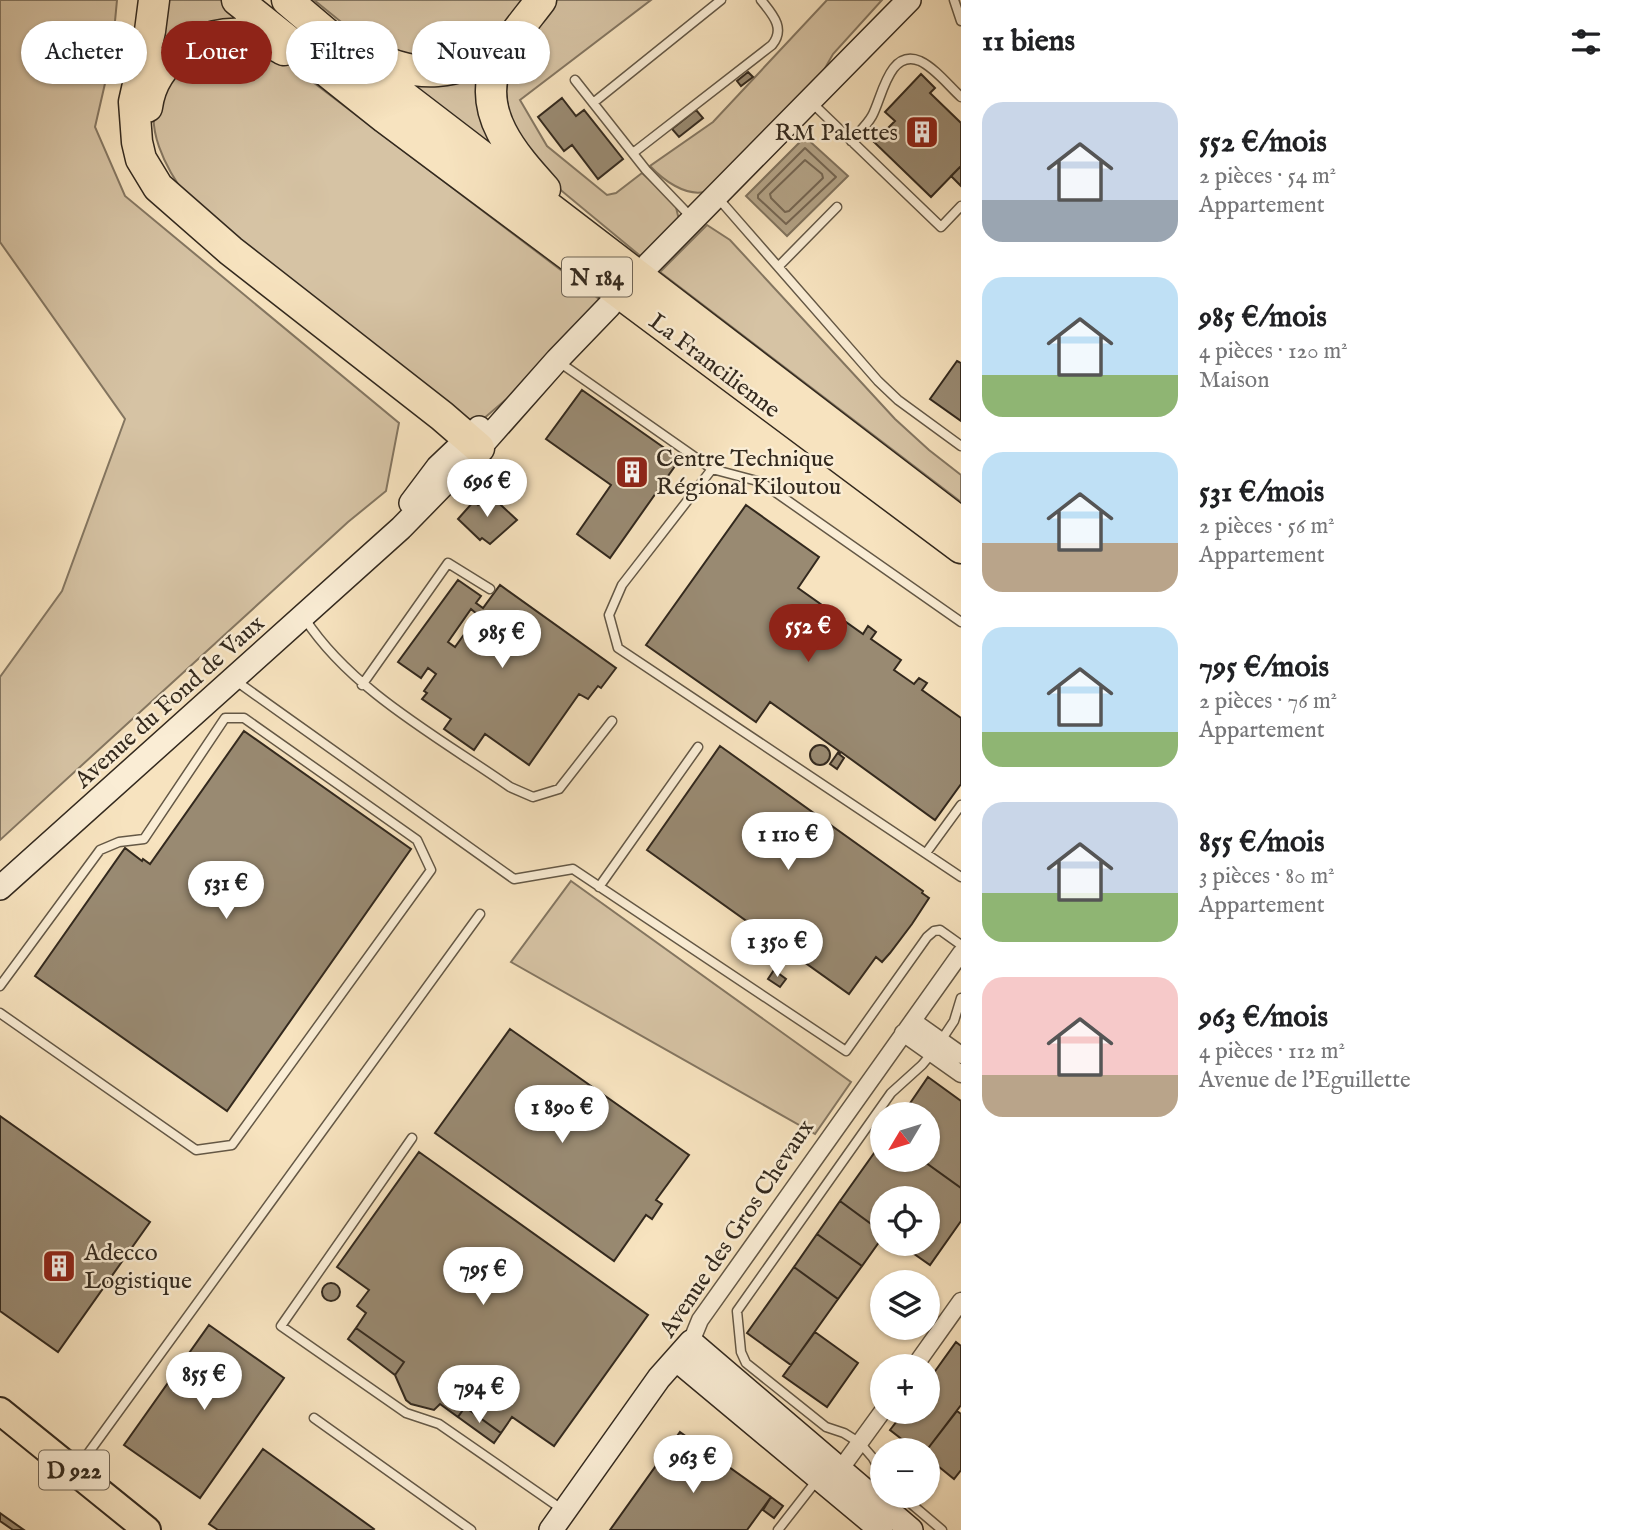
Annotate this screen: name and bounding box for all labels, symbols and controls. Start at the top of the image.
chip: Acheter [21,21,147,84]
chip: Louer [161,21,272,84]
chip: Filtres [286,21,398,84]
chip: Nouveau [412,21,550,84]
text: 11 biens [982,23,1075,61]
icon: filters [1567,23,1605,61]
building icon: RM Palettes [903,113,941,151]
place label: RM Palettes [775,118,898,149]
text: 552 €/mois [1199,124,1327,162]
icon: home [1038,130,1122,214]
text: 2 pièces · 54 m² [1199,162,1336,191]
text: Appartement [1199,191,1325,220]
road number: N 184 [562,258,632,296]
text: 985 €/mois [1199,299,1327,337]
icon: home [1038,305,1122,389]
street label: La Francilienne [642,307,786,426]
text: 4 pièces · 120 m² [1199,337,1348,366]
text: Maison [1199,366,1269,395]
place label: Centre Technique Régional Kiloutou [656,444,841,503]
building icon: Centre Technique Régional Kiloutou [613,453,651,491]
pin: 696 € [438,460,536,519]
text: 696 € [463,467,511,496]
text: 531 €/mois [1199,474,1324,512]
icon: home [1038,480,1122,564]
text: 2 pièces · 56 m² [1199,512,1335,541]
text: Appartement [1199,541,1325,570]
pin: 552 € [759,604,857,664]
street label: Avenue du Fond de Vaux [68,608,272,796]
pin: 985 € [453,610,551,670]
text: 552 € [785,612,831,641]
text: 985 € [479,618,525,647]
text: 795 €/mois [1199,649,1329,687]
icon: home [1038,655,1122,739]
text: 2 pièces · 76 m² [1199,687,1337,716]
text: Appartement [1199,716,1325,745]
pin: 1 110 € [723,812,853,872]
text: 1 110 € [758,820,818,849]
text: 855 €/mois [1199,824,1325,862]
icon: home [1038,830,1122,914]
pin: 531 € [177,862,275,921]
text: 3 pièces · 80 m² [1199,862,1335,891]
text: 531 € [204,869,248,898]
text: Appartement [1199,891,1325,920]
pin: 1 350 € [712,920,842,979]
text: 1 350 € [747,927,807,956]
text: 963 €/mois [1199,999,1328,1037]
icon: home [1038,1005,1122,1089]
text: 4 pièces · 112 m² [1199,1037,1345,1066]
text: Avenue de l'Eguillette [1199,1066,1411,1095]
pin: 1 890 € [497,1086,627,1145]
text: 1 890 € [531,1093,593,1122]
north arrow [870,1102,940,1172]
map controls [870,1102,940,1508]
street label: Avenue des Gros Chevaux [652,1114,822,1345]
button: locate [870,1186,940,1256]
place label: Adecco Logistique [83,1238,192,1297]
building icon: Adecco Logistique [40,1247,78,1285]
pin: 795 € [434,1248,532,1307]
text: 795 € [459,1255,507,1284]
button: layers [870,1270,940,1340]
pin: 855 € [155,1352,253,1412]
button: + [870,1354,940,1424]
text: 855 € [182,1360,226,1389]
pin: 794 € [430,1366,528,1425]
text: 794 € [454,1373,504,1402]
pin: 963 € [644,1436,742,1495]
button: − [870,1438,940,1508]
text: 963 € [670,1443,716,1472]
road number: D 922 [39,1450,109,1490]

